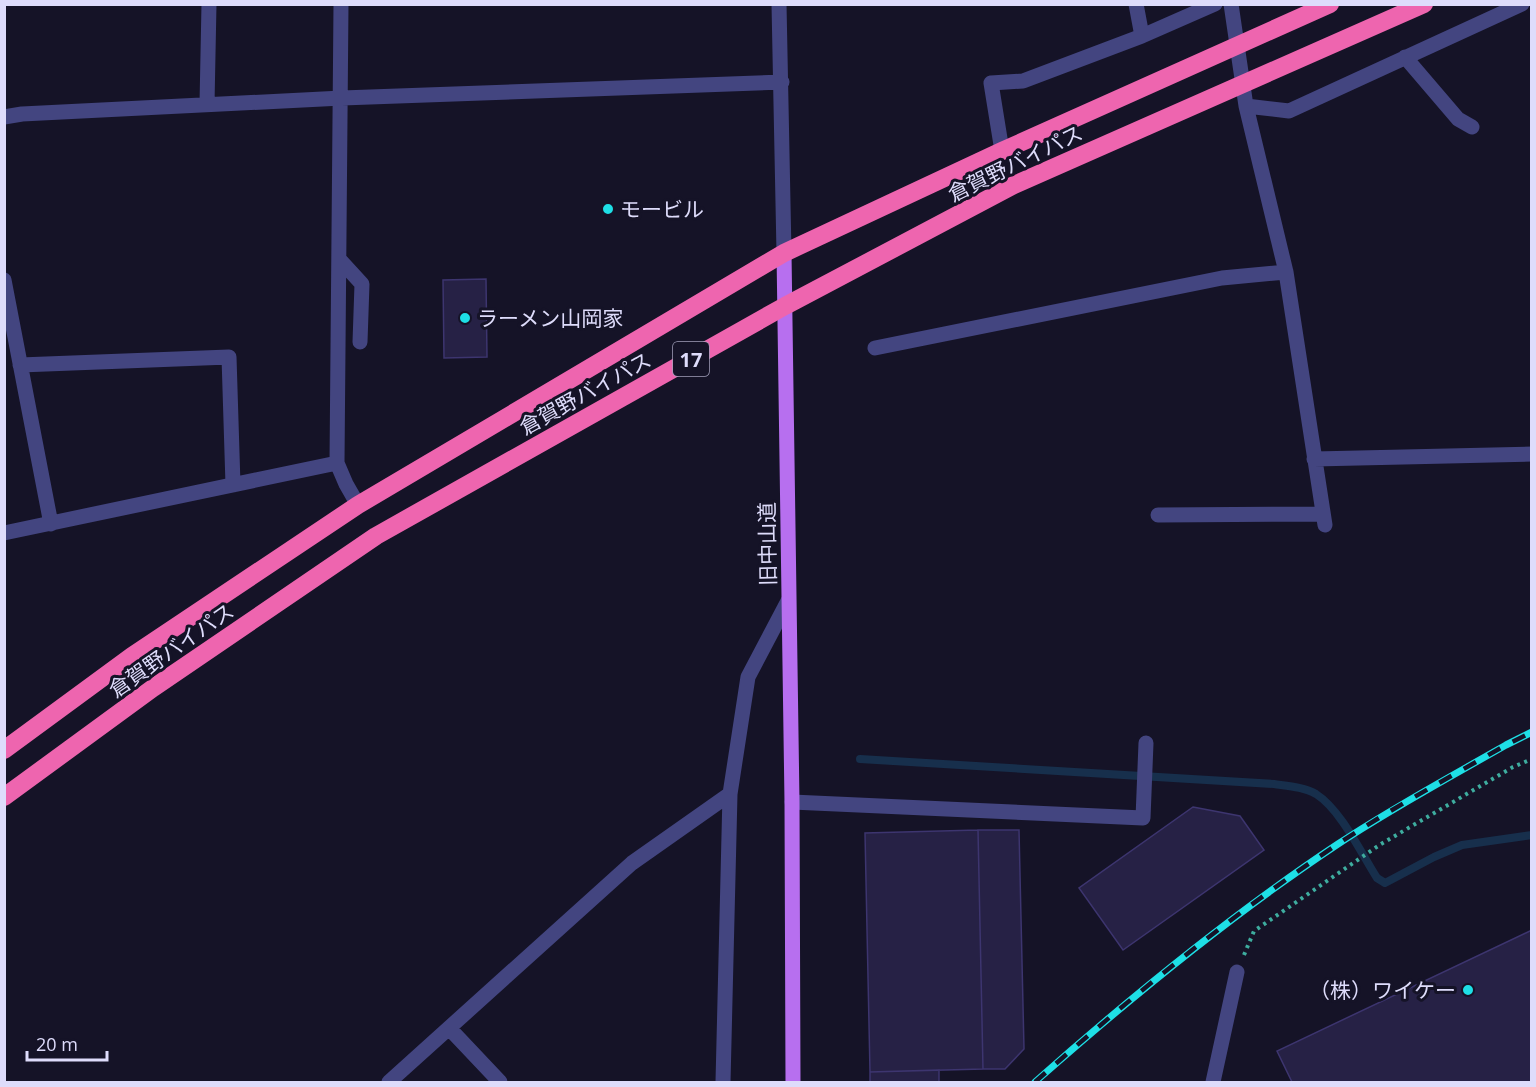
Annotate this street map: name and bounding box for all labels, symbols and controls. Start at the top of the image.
street label: 倉賀野バイパス [943,118,1087,208]
place label: モービル [620,195,704,223]
marker: モービル [601,202,615,216]
place label: ラーメン山岡家 [477,304,623,332]
marker: ラーメン山岡家 [458,311,472,325]
road number: 17 [673,342,709,376]
street label: 倉賀野バイパス [514,345,656,441]
street label: 旧中山道 [752,502,782,586]
street label: 倉賀野バイパス [103,596,239,704]
place label: （株）ワイケー [1309,976,1456,1004]
marker: （株）ワイケー [1461,983,1475,997]
scale bar [27,1024,106,1062]
text: 20 m [36,1032,78,1056]

